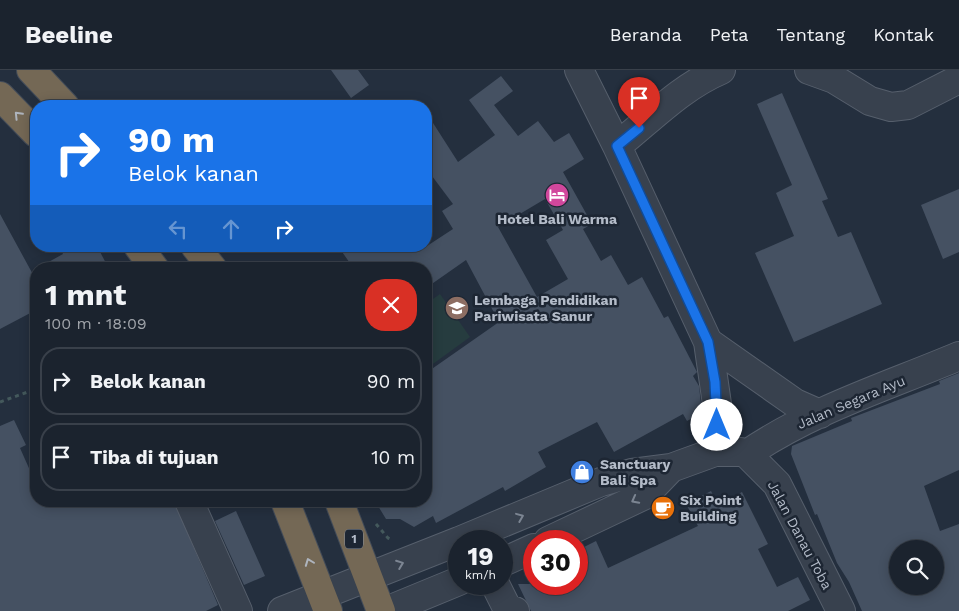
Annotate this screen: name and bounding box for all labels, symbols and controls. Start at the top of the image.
text: Beeline [25,21,113,49]
text: Beranda [610,24,682,45]
text: Peta [710,24,748,45]
text: Tentang [776,24,845,45]
text: Kontak [873,24,934,45]
pin [618,77,660,128]
icon: arrive [625,84,653,112]
one-way arrow [15,111,24,120]
text: 90 m [128,119,215,161]
icon: right [45,120,110,185]
text: Belok kanan [128,161,259,186]
hotel icon: Hotel Bali Warma [544,182,570,208]
place label: Hotel Bali Warma [497,211,618,227]
icon: left [164,215,192,243]
icon: ahead [217,215,245,243]
icon: right [270,215,298,243]
text: 1 mnt [45,277,126,312]
button: close [365,279,417,331]
place label: Lembaga Pendidikan Pariwisata Sanur [474,292,617,324]
school or university icon: Lembaga Pendidikan Pariwisata Sanur [444,295,470,321]
text: 100 m · 18:09 [45,314,147,333]
icon: right [47,367,75,395]
text: Belok kanan [90,370,206,393]
text: 90 m [367,370,415,393]
street label: Jalan Segara Ayu [795,372,907,432]
position arrow [690,398,742,450]
icon: arrive [47,443,75,471]
text: Tiba di tujuan [90,446,219,469]
text: 10 m [371,446,415,469]
place label: Sanctuary Bali Spa [600,456,671,488]
shop icon: Sanctuary Bali Spa [569,459,595,485]
street label: Jalan Danau Toba [765,478,835,592]
place label: Six Point Building [680,492,741,524]
one-way arrow [631,494,640,504]
cafe icon: Six Point Building [650,495,676,521]
one-way arrow [515,512,524,523]
road number: 1 [345,529,363,548]
speed limit sign: 30 [523,530,588,595]
map controls [889,540,944,595]
button: search [889,540,944,595]
text: 19 [467,542,494,571]
one-way arrow [305,558,316,567]
one-way arrow [395,560,404,570]
text: km/h [465,568,496,582]

